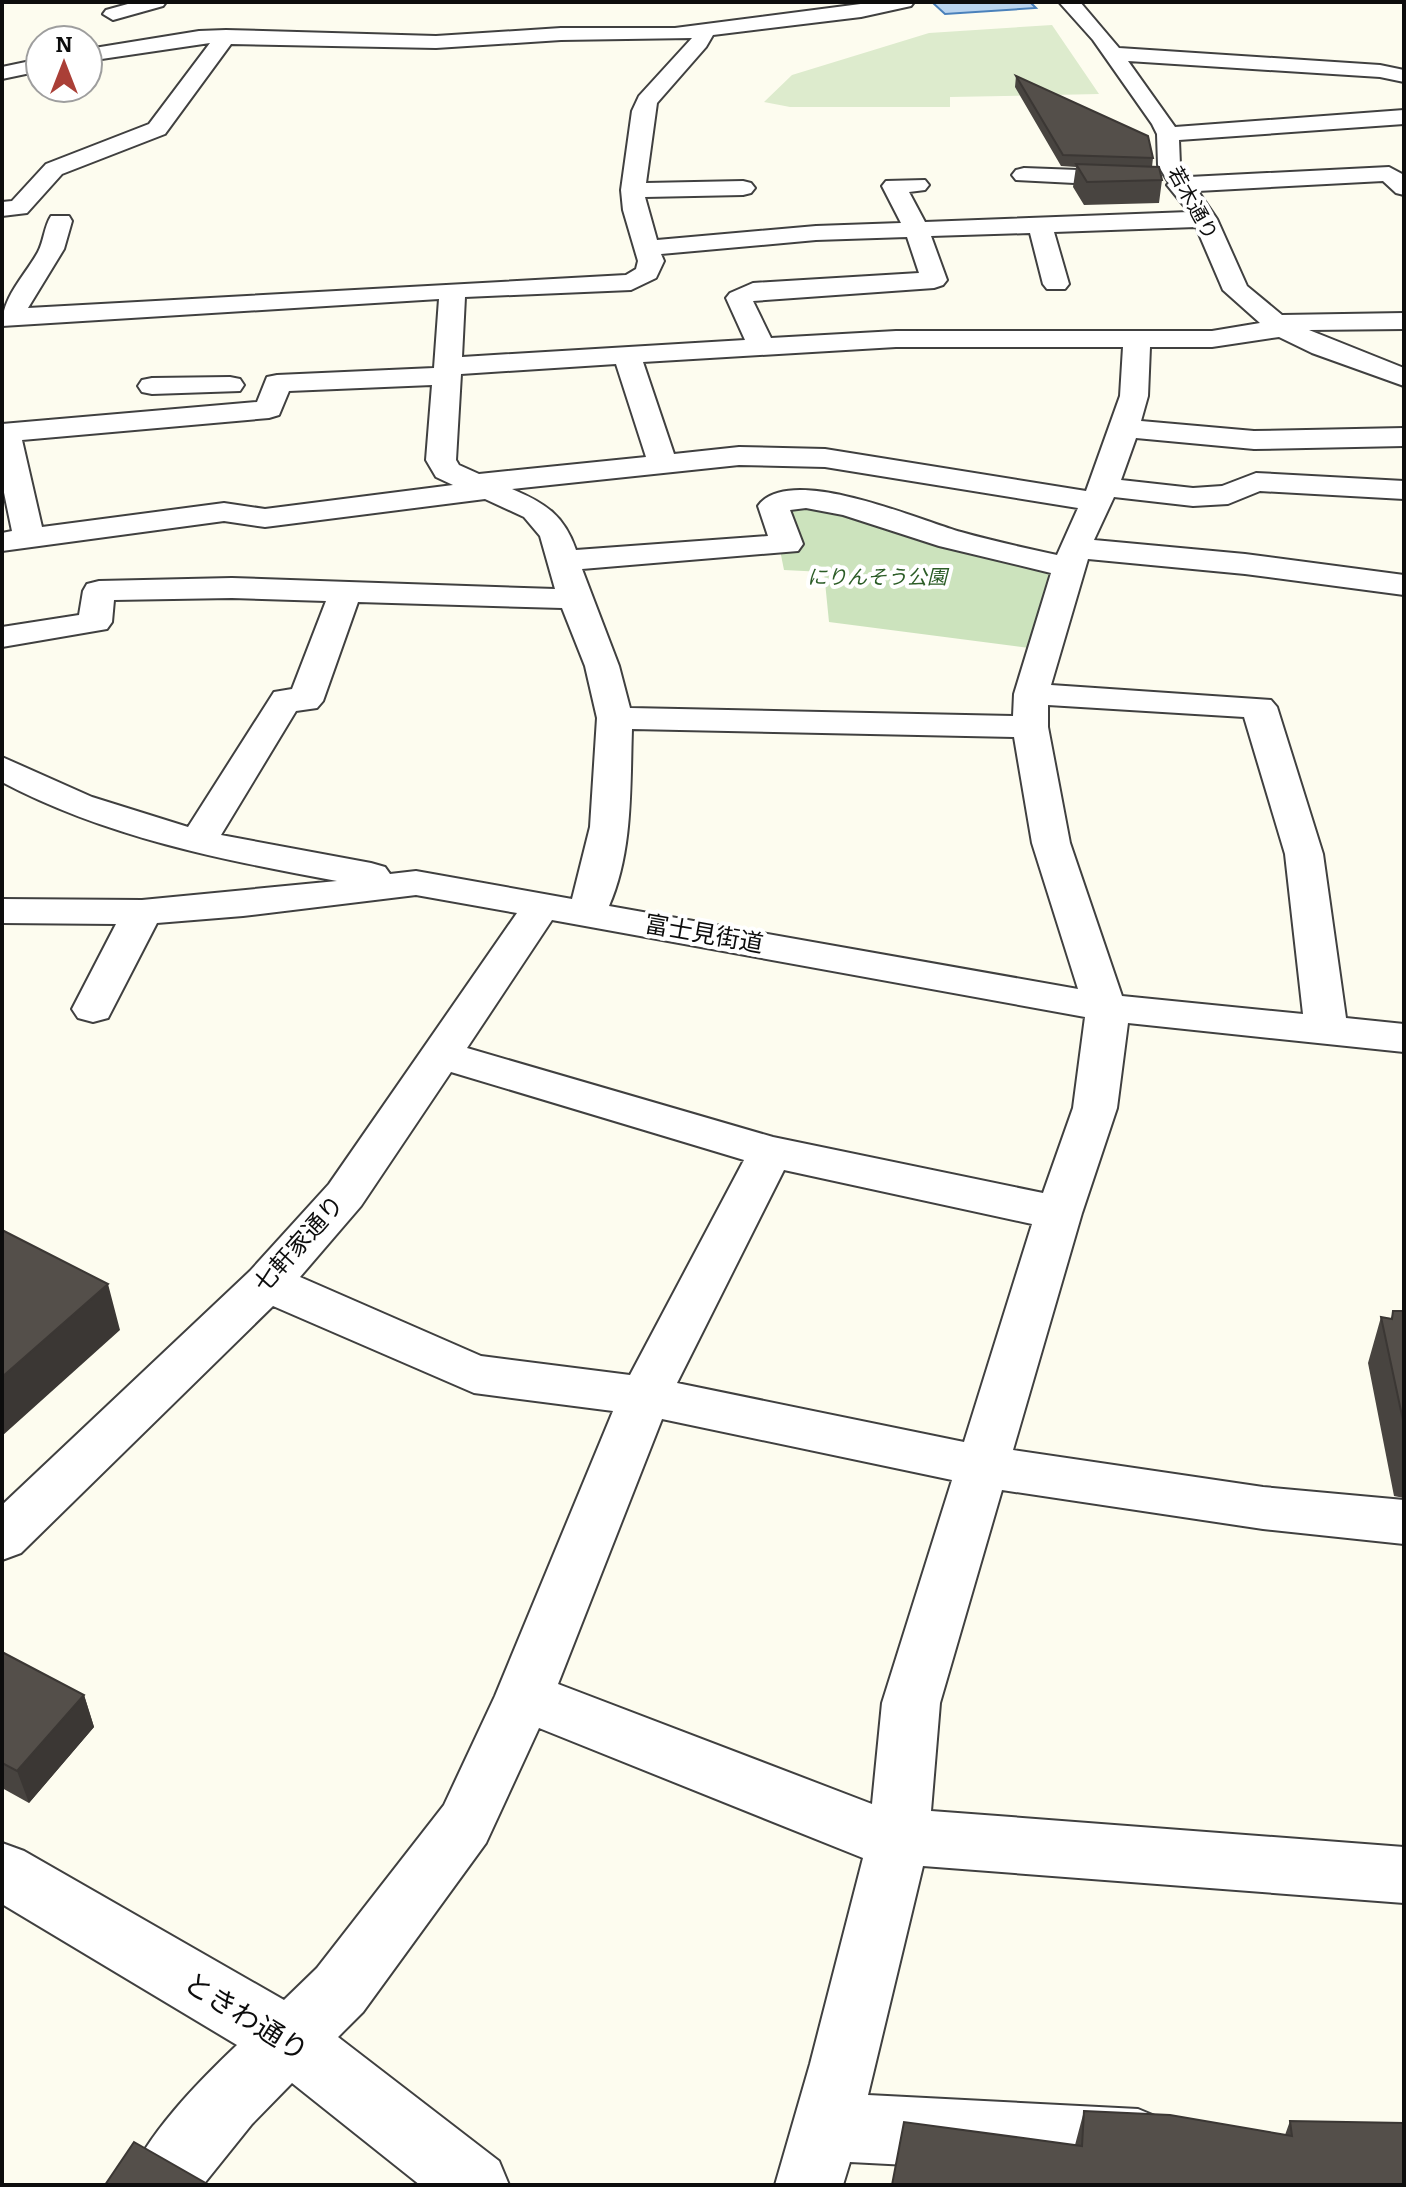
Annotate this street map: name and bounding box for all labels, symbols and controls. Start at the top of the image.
north arrow [24,24,104,104]
text: N [56,31,73,58]
street label: 若木通り [1163,162,1223,244]
park label: にりんそう公園 [807,565,950,589]
street label: 富士見街道 [642,910,766,958]
street label: 七軒家通り [248,1190,350,1298]
street label: ときわ通り [178,1966,314,2068]

